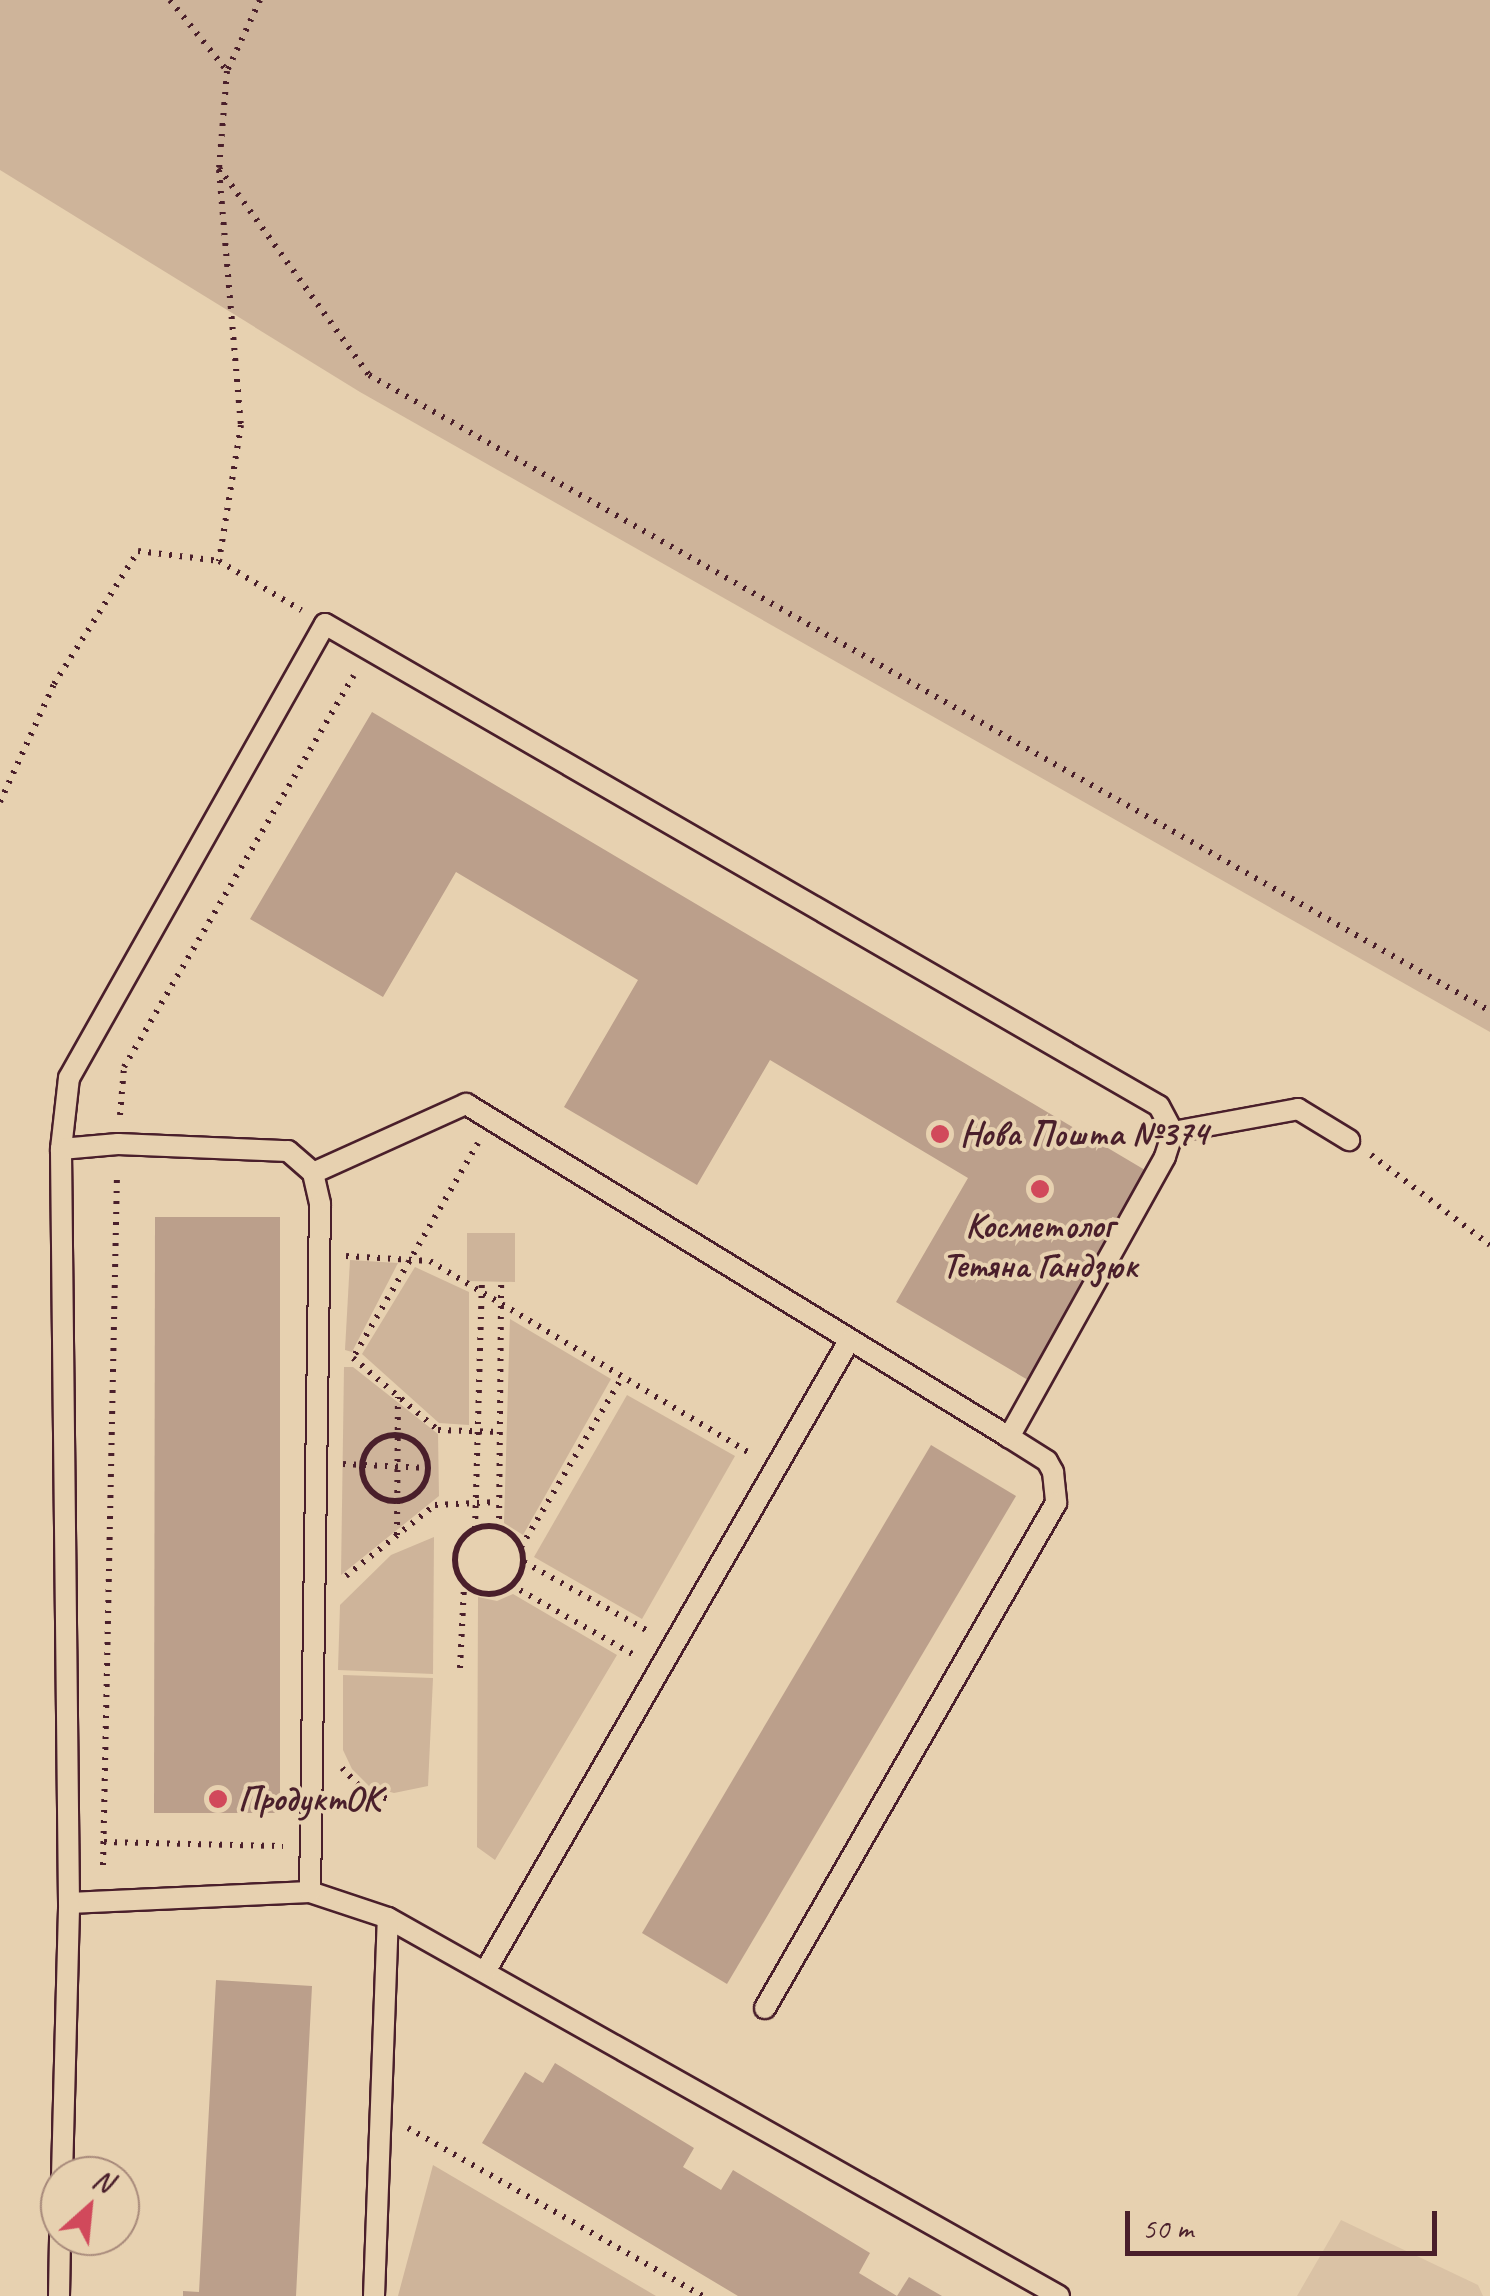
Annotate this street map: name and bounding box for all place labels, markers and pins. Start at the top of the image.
place label: Нова Пошта №374 [960,1113,1206,1155]
marker: Нова Пошта №374 [929,1123,951,1145]
marker: Косметолог Тетяна Гандзюк [1029,1178,1051,1200]
place label: Косметолог Тетяна Гандзюк [943,1205,1137,1287]
place label: ПродуктОК [238,1778,380,1820]
marker: ПродуктОК [207,1788,229,1810]

